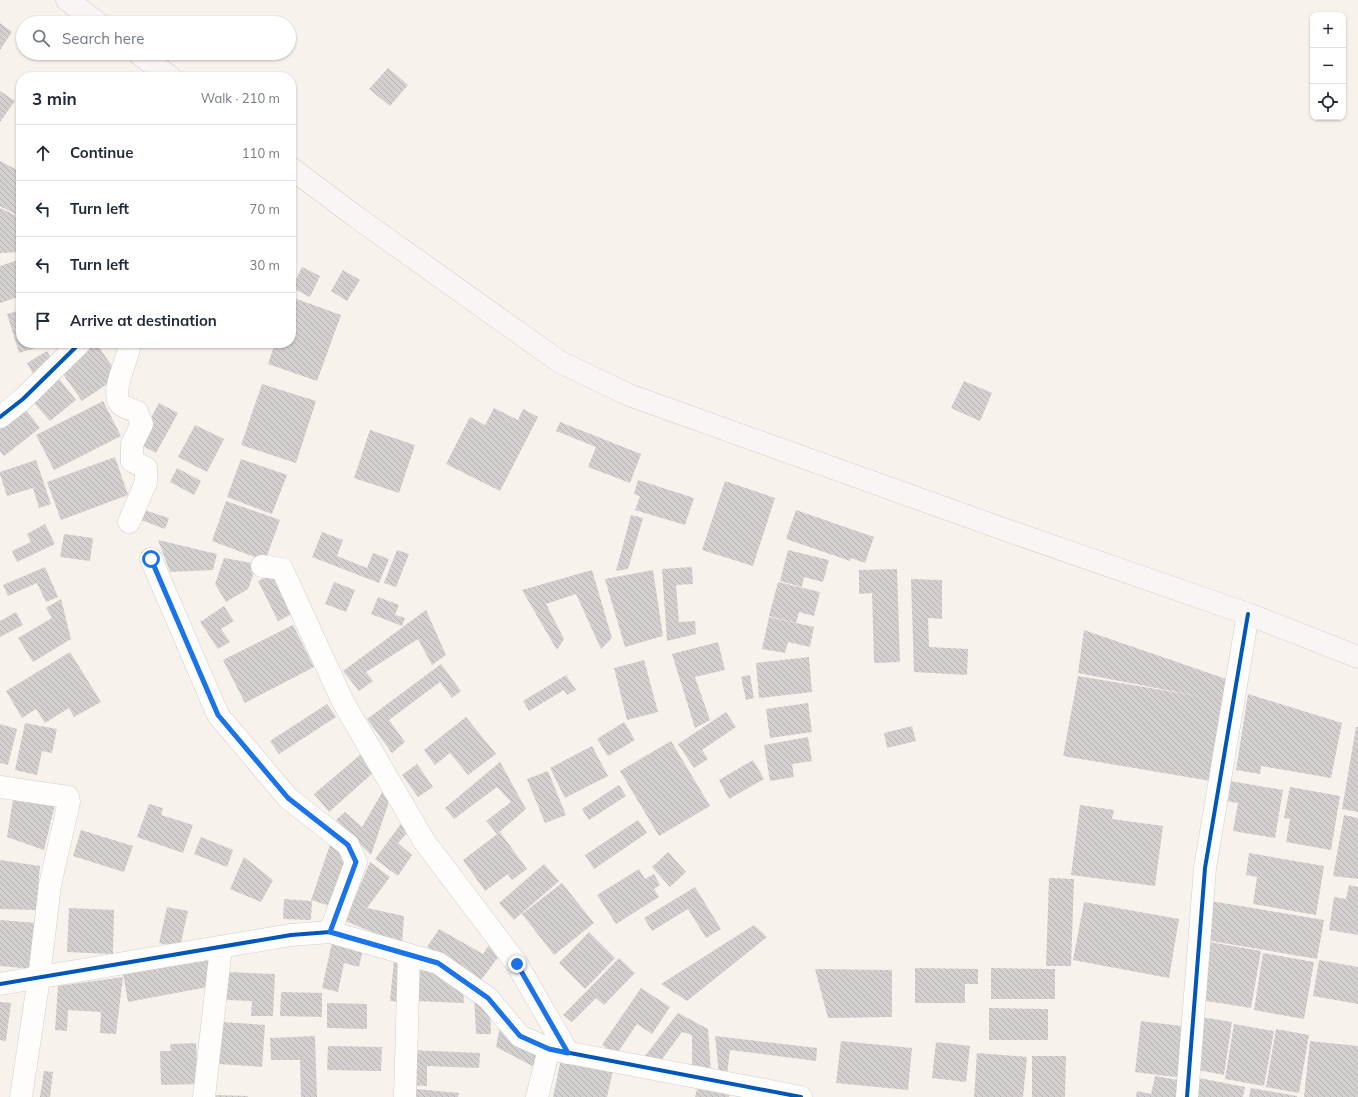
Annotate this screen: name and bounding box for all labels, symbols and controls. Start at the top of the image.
map controls [1310,12,1346,120]
button: + [1310,12,1346,48]
search box [16,16,296,60]
icon: search [30,27,52,49]
text: Search here [62,29,144,48]
button: − [1310,48,1346,84]
button: locate [1310,84,1346,120]
text: 3 min [32,88,77,109]
text: Walk · 210 m [201,90,280,106]
icon: ahead [32,142,54,164]
text: Continue [70,143,133,162]
text: 110 m [242,145,280,161]
icon: left [32,198,54,220]
text: Turn left [70,199,129,218]
text: 70 m [250,201,280,217]
icon: left [32,254,54,276]
text: Turn left [70,255,129,274]
text: 30 m [250,257,280,273]
icon: arrive [32,310,54,332]
text: Arrive at destination [70,311,217,330]
route start [142,550,160,568]
route end [508,955,526,973]

